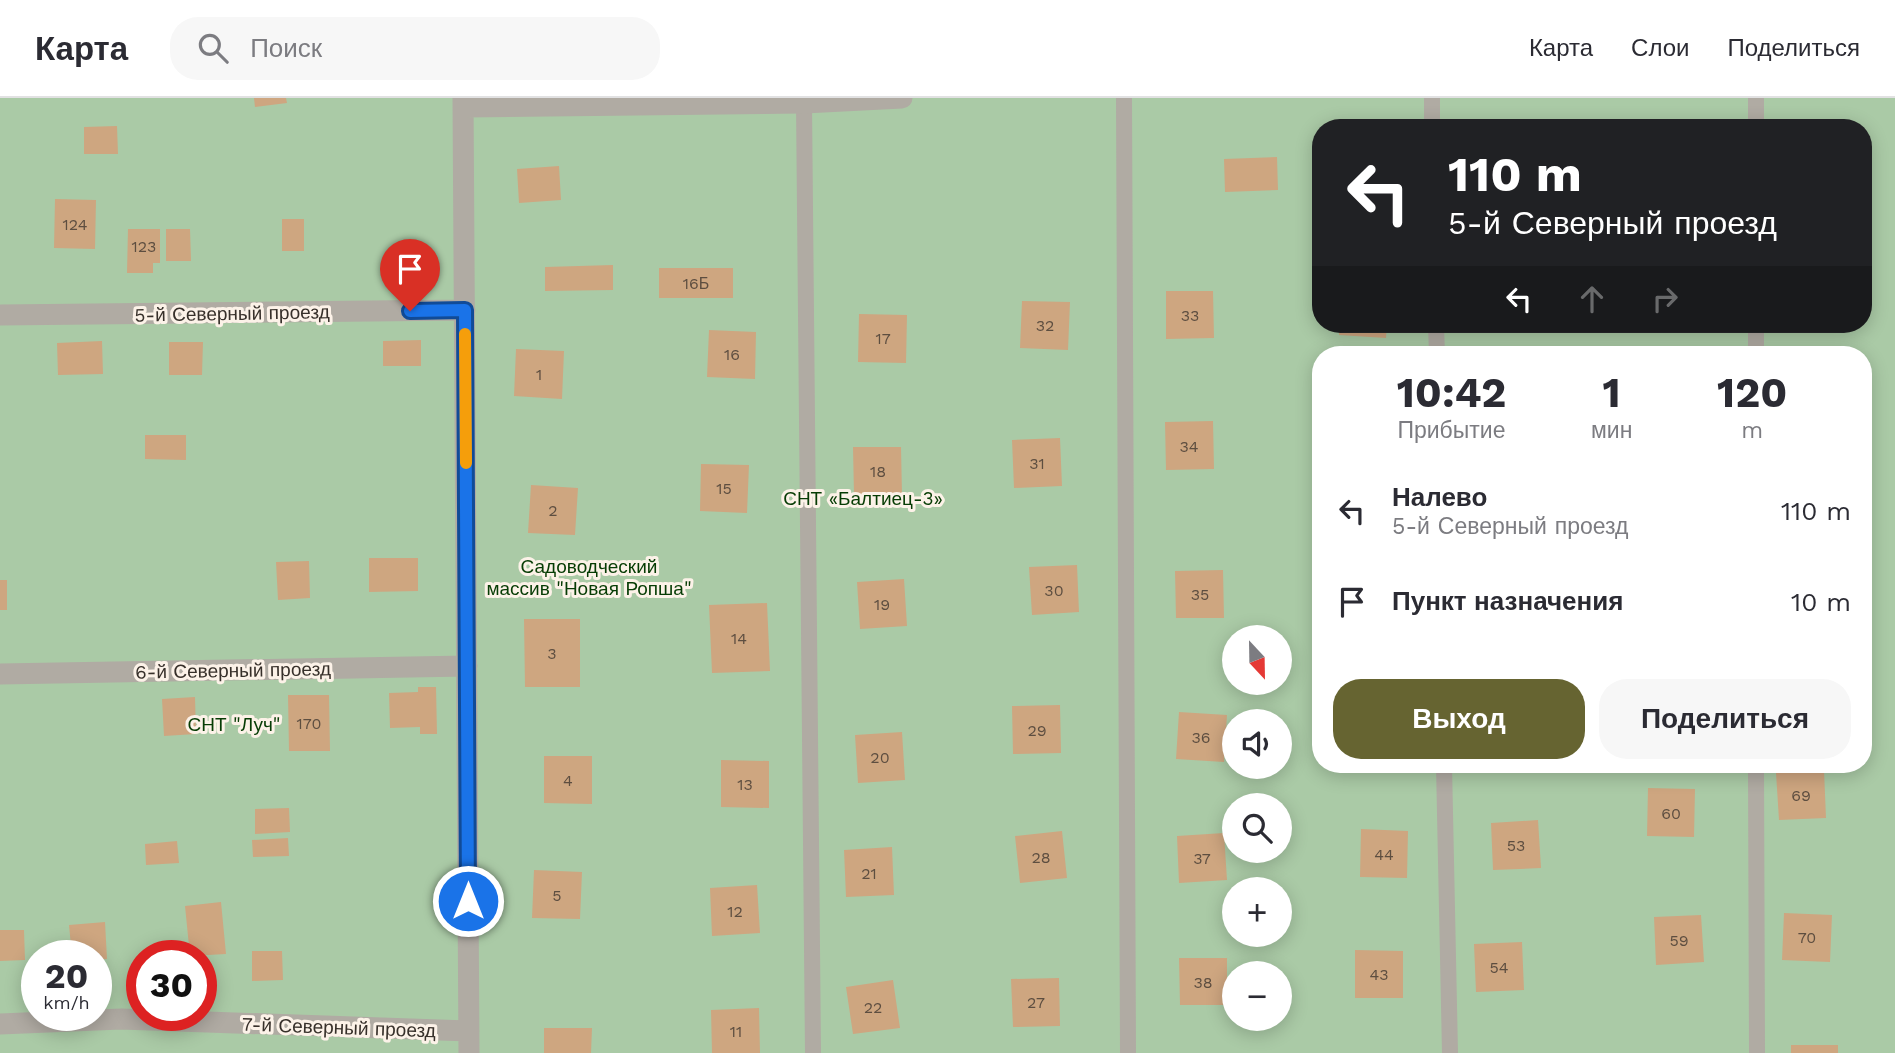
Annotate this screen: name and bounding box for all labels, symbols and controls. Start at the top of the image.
search box [170,17,660,80]
text: Карта [35,29,128,68]
icon: search [194,29,232,67]
text: Поиск [250,33,322,63]
text: Карта [1529,34,1593,62]
text: Слои [1631,34,1689,62]
text: Поделиться [1727,34,1860,62]
text: 110 m [1448,145,1582,203]
icon: left [1333,147,1424,238]
text: 5-й Северный проезд [1448,204,1777,242]
house number: 124 [63,215,88,234]
house number: 123 [132,237,156,256]
pin [380,239,440,311]
icon: arrive [391,250,429,288]
house number: 16Б [683,274,709,293]
icon: left [1500,280,1538,318]
icon: ahead [1573,280,1611,318]
icon: right [1646,280,1684,318]
street label: 5-й Северный проезд [134,300,330,327]
house number: 33 [1181,306,1199,325]
house number: 32 [1036,316,1054,335]
house number: 17 [875,329,891,348]
house number: 16 [724,345,740,364]
house number: 1 [536,365,542,384]
text: 10:42 [1397,368,1506,417]
text: 1 [1603,368,1621,417]
text: 120 [1717,368,1787,417]
text: Прибытие [1397,417,1506,444]
text: мин [1591,417,1632,444]
text: m [1741,417,1763,444]
house number: 34 [1179,437,1199,456]
house number: 31 [1029,454,1045,473]
house number: 18 [870,462,886,481]
house number: 15 [716,479,732,498]
text: Налево [1392,482,1487,512]
park label: СНТ «Балтиец-3» [783,487,943,510]
icon: left [1333,492,1371,530]
text: 110 m [1781,496,1851,526]
house number: 2 [548,501,558,520]
text: 5-й Северный проезд [1392,513,1628,540]
park label: Садоводческий массив "Новая Ропша" [486,555,692,600]
house number: 30 [1044,581,1064,600]
icon: arrive [1333,583,1371,621]
house number: 35 [1191,585,1209,604]
text: Пункт назначения [1392,586,1623,616]
text: 10 m [1791,587,1851,617]
house number: 19 [874,595,890,614]
north arrow [1222,625,1292,695]
map controls [1222,625,1292,1031]
house number: 14 [731,629,747,648]
house number: 3 [547,644,557,663]
street label: 6-й Северный проезд [135,657,331,684]
button: Выход [1333,679,1585,759]
button: Поделиться [1599,679,1851,759]
button: sound [1222,709,1292,779]
park label: СНТ "Луч" [188,713,280,736]
house number: 170 [297,714,321,733]
house number: 29 [1027,721,1047,740]
house number: 36 [1191,728,1211,747]
house number: 20 [870,748,890,767]
house number: 4 [563,771,573,790]
house number: 13 [737,775,753,794]
house number: 69 [1791,786,1811,805]
button: search [1222,793,1292,863]
house number: 60 [1661,804,1681,823]
house number: 53 [1507,836,1525,855]
house number: 44 [1374,845,1394,864]
house number: 28 [1031,848,1051,867]
house number: 37 [1193,849,1211,868]
position arrow [431,864,505,938]
house number: 21 [861,864,877,883]
button: + [1222,877,1292,947]
house number: 5 [552,886,562,905]
house number: 12 [727,902,743,921]
house number: 70 [1798,928,1816,947]
house number: 59 [1669,931,1689,950]
speed limit sign: 30 [126,940,217,1031]
text: 20 [45,955,88,997]
house number: 54 [1489,958,1509,977]
button: − [1222,961,1292,1031]
house number: 43 [1369,965,1389,984]
house number: 38 [1193,973,1213,992]
text: km/h [43,992,90,1013]
house number: 27 [1027,993,1045,1012]
house number: 22 [864,998,882,1017]
street label: 7-й Северный проезд [242,1013,436,1042]
house number: 11 [730,1022,742,1041]

